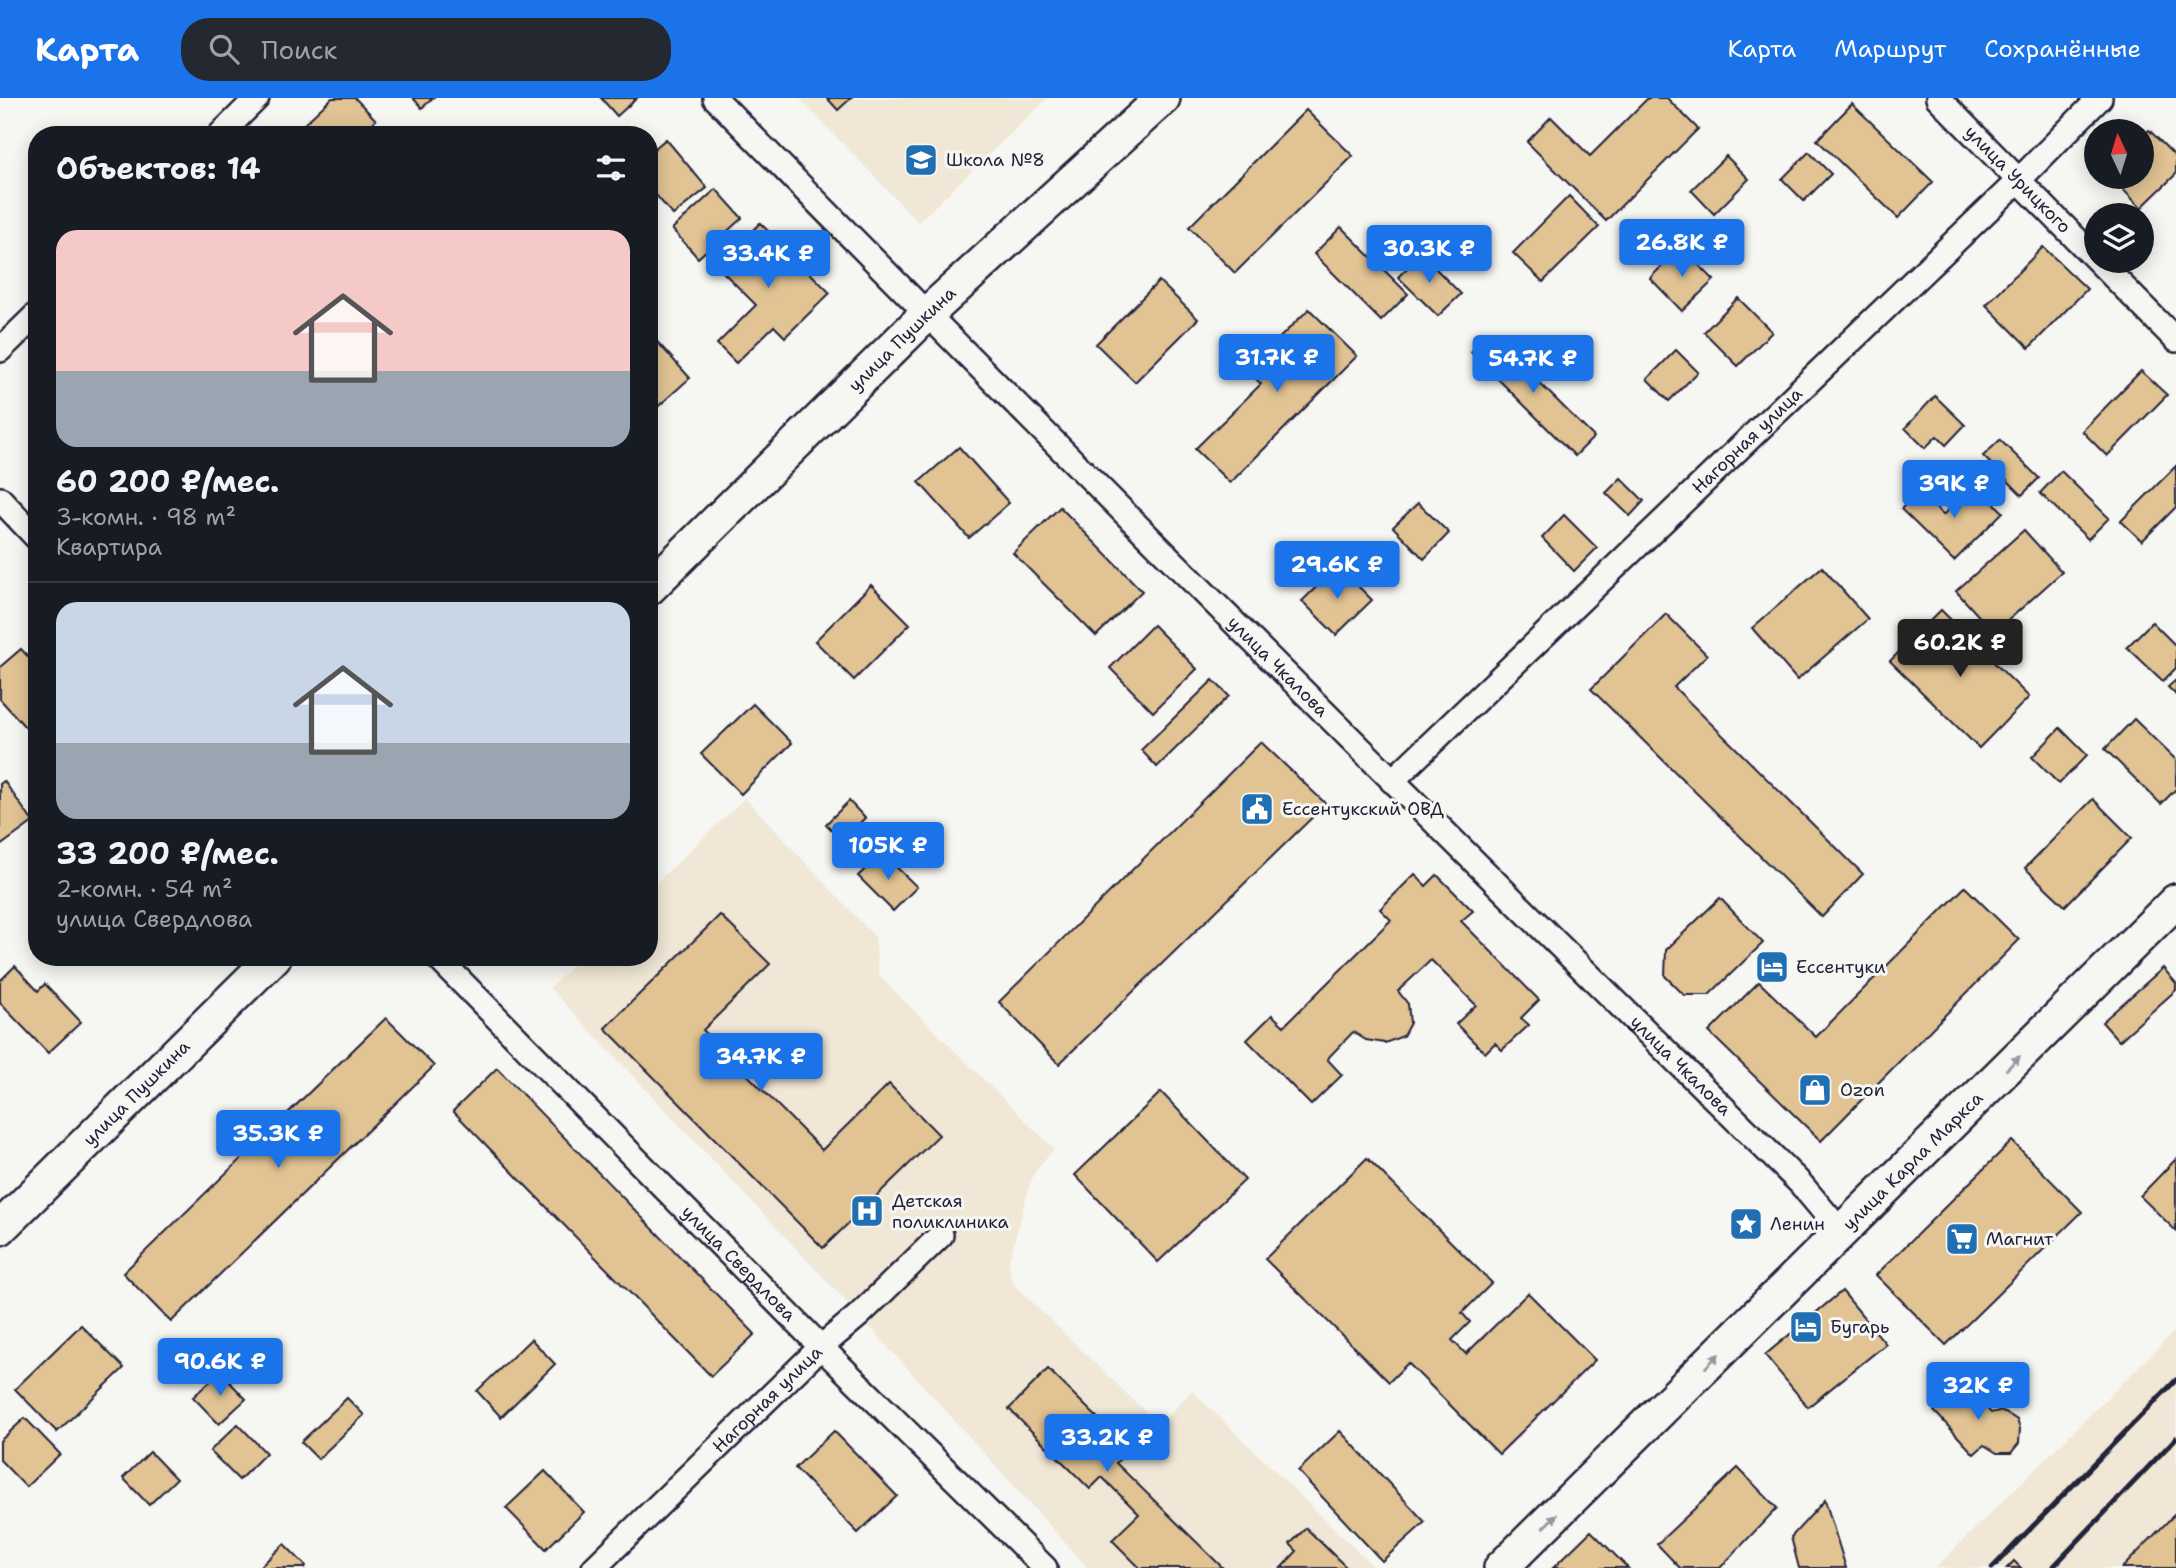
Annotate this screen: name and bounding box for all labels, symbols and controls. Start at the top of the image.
search box [181,18,671,81]
text: Карта [35,27,139,72]
icon: search [205,30,243,68]
text: Поиск [261,32,337,67]
text: Карта [1728,33,1796,65]
text: Маршрут [1834,33,1946,65]
text: Сохранённые [1984,33,2141,65]
north arrow [2084,119,2154,189]
map controls [2084,119,2154,273]
street label: улица Урицкого [1959,120,2076,239]
school or university icon: Школа №8 [902,141,940,179]
text: Объектов: 14 [56,148,261,189]
place label: Школа №8 [946,148,1045,172]
icon: filters [592,149,630,187]
button: layers [2084,203,2154,273]
pin: 26.8K ₽ [1617,220,1747,279]
pin: 30.3K ₽ [1364,226,1494,285]
text: 26.8K ₽ [1635,227,1729,257]
pin: 33.4K ₽ [703,230,833,290]
text: 30.3K ₽ [1383,233,1475,263]
text: 33.4K ₽ [722,238,814,268]
icon: home [280,275,406,401]
street label: улица Пушкина [843,281,961,397]
pin: 31.7K ₽ [1212,334,1342,394]
pin: 54.7K ₽ [1468,336,1598,395]
text: 31.7K ₽ [1235,342,1319,372]
text: 54.7K ₽ [1489,343,1577,373]
street label: Нагорная улица [1687,382,1808,499]
pin: 39K ₽ [1905,460,2003,520]
text: 60 200 ₽/мес. [56,461,279,502]
text: 39K ₽ [1918,468,1990,498]
text: 3-комн. · 98 m² [56,502,236,532]
text: Квартира [56,532,162,562]
pin: 29.6K ₽ [1272,542,1402,601]
text: 29.6K ₽ [1291,549,1383,579]
street label: улица Чкалова [1222,611,1334,722]
pin: 60.2K ₽ [1895,620,2025,679]
text: 60.2K ₽ [1914,627,2006,657]
icon: home [280,647,406,773]
public building icon: Ессентукский ОВД [1238,790,1276,828]
place label: Ессентукский ОВД [1282,797,1444,821]
pin: 105K ₽ [831,822,945,882]
text: 105K ₽ [848,830,928,860]
text: 33 200 ₽/мес. [56,833,279,874]
text: 2-комн. · 54 m² [56,874,233,904]
text: улица Свердлова [56,904,252,934]
hotel icon: Ессентуки [1753,948,1791,986]
place label: Ессентуки [1796,955,1886,979]
street label: улица Чкалова [1625,1010,1737,1121]
pin: 34.7K ₽ [696,1034,826,1093]
street label: улица Пушкина [78,1035,195,1151]
text: 34.7K ₽ [716,1041,806,1071]
one-way arrow [2004,1055,2021,1071]
shop icon: Ozon [1796,1071,1834,1109]
place label: Ozon [1840,1078,1885,1102]
street label: улица Карла Маркса [1837,1086,1988,1236]
pin: 35.3K ₽ [213,1110,343,1170]
text: 35.3K ₽ [232,1118,324,1148]
place label: Детская поликлиника [892,1189,1009,1234]
hospital icon: Детская поликлиника [848,1192,886,1230]
street label: улица Свердлова [676,1200,801,1327]
place icon: Ленин [1727,1205,1765,1243]
place label: Ленин [1770,1212,1825,1236]
supermarket icon: Магнит [1943,1220,1981,1258]
place label: Магнит [1986,1227,2054,1251]
hotel icon: Бугарь [1787,1308,1825,1346]
place label: Бугарь [1830,1315,1889,1339]
pin: 90.6K ₽ [155,1338,285,1398]
street label: Нагорная улица [707,1340,828,1458]
text: 90.6K ₽ [174,1346,266,1376]
one-way arrow [1704,1353,1720,1369]
pin: 32K ₽ [1929,1362,2027,1422]
text: 32K ₽ [1942,1370,2014,1400]
pin: 33.2K ₽ [1042,1414,1172,1474]
text: 33.2K ₽ [1060,1422,1154,1452]
one-way arrow [1541,1513,1558,1529]

